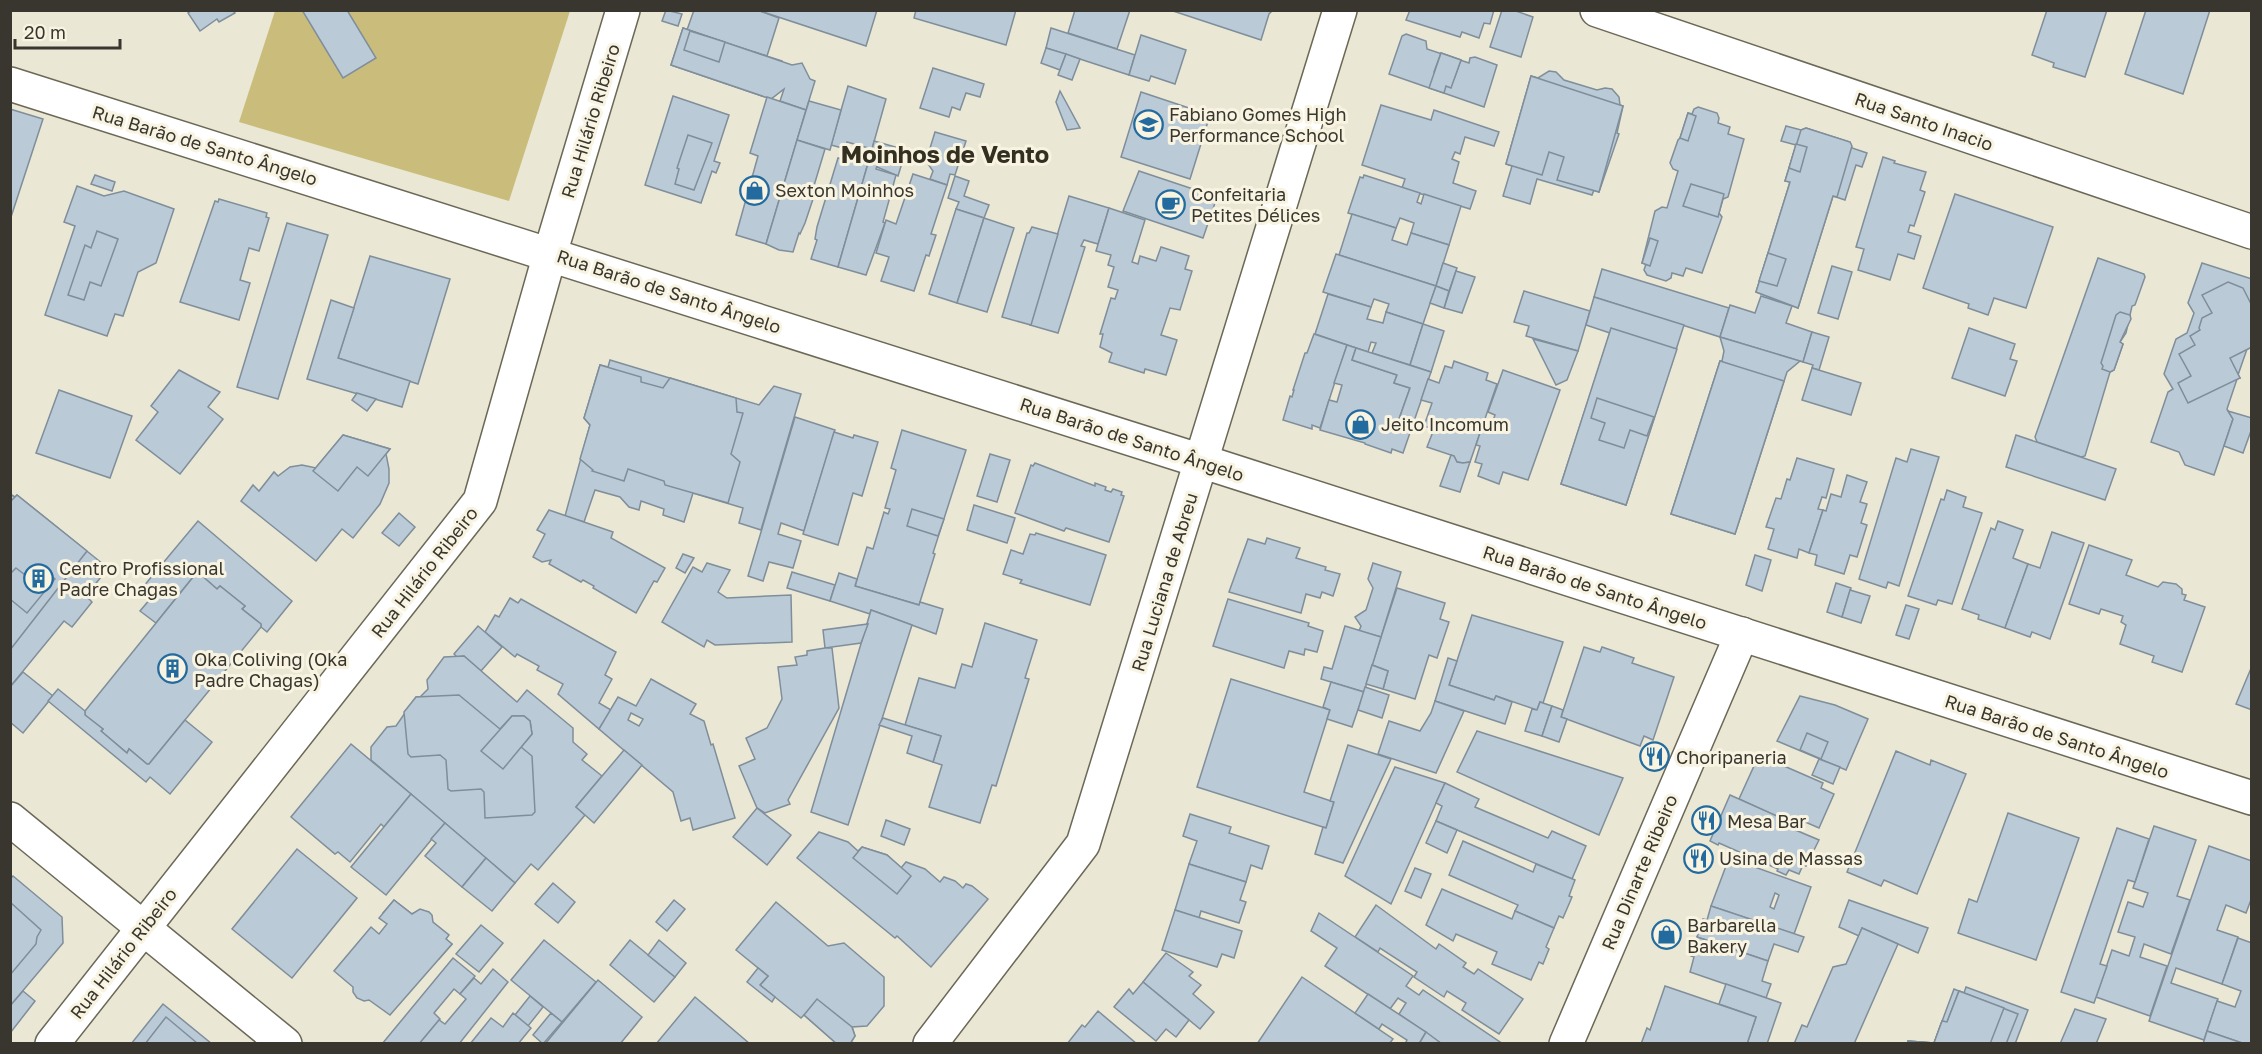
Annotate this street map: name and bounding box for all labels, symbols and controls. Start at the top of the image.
scale bar [15,12,120,50]
text: 20 m [24,21,66,43]
street label: Rua Hilário Ribeiro [556,41,624,201]
street label: Rua Santo Inacio [1852,87,1996,155]
street label: Rua Barão de Santo Ângelo [90,100,320,190]
place label: Fabiano Gomes High Performance School [1169,103,1347,146]
school or university icon: Fabiano Gomes High Performance School [1132,108,1164,140]
district label: Moinhos de Vento [841,139,1049,168]
shop icon: Sexton Moinhos [738,174,770,206]
place label: Sexton Moinhos [775,179,914,201]
place label: Confeitaria Petites Délices [1191,183,1320,226]
cafe icon: Confeitaria Petites Délices [1154,188,1186,220]
street label: Rua Barão de Santo Ângelo [554,244,784,338]
street label: Rua Barão de Santo Ângelo [1017,392,1247,486]
shop icon: Jeito Incomum [1344,408,1376,440]
place label: Jeito Incomum [1381,413,1509,435]
street label: Rua Luciana de Abreu [1126,490,1202,674]
street label: Rua Hilário Ribeiro [366,502,482,642]
street label: Rua Barão de Santo Ângelo [1480,540,1710,634]
place label: Centro Profissional Padre Chagas [59,557,224,600]
building icon: Centro Profissional Padre Chagas [22,562,54,594]
place label: Oka Coliving (Oka Padre Chagas) [194,648,347,691]
building icon: Oka Coliving (Oka Padre Chagas) [157,653,189,685]
street label: Rua Barão de Santo Ângelo [1942,689,2172,783]
restaurant icon: Choripaneria [1639,741,1671,773]
place label: Choripaneria [1676,746,1787,768]
street label: Rua Dinarte Ribeiro [1596,791,1682,953]
restaurant icon: Mesa Bar [1690,805,1722,837]
place label: Mesa Bar [1727,810,1806,832]
restaurant icon: Usina de Massas [1682,842,1714,874]
place label: Usina de Massas [1719,847,1863,869]
street label: Rua Hilário Ribeiro [65,883,181,1023]
place label: Barbarella Bakery [1687,914,1776,957]
shop icon: Barbarella Bakery [1650,919,1682,951]

